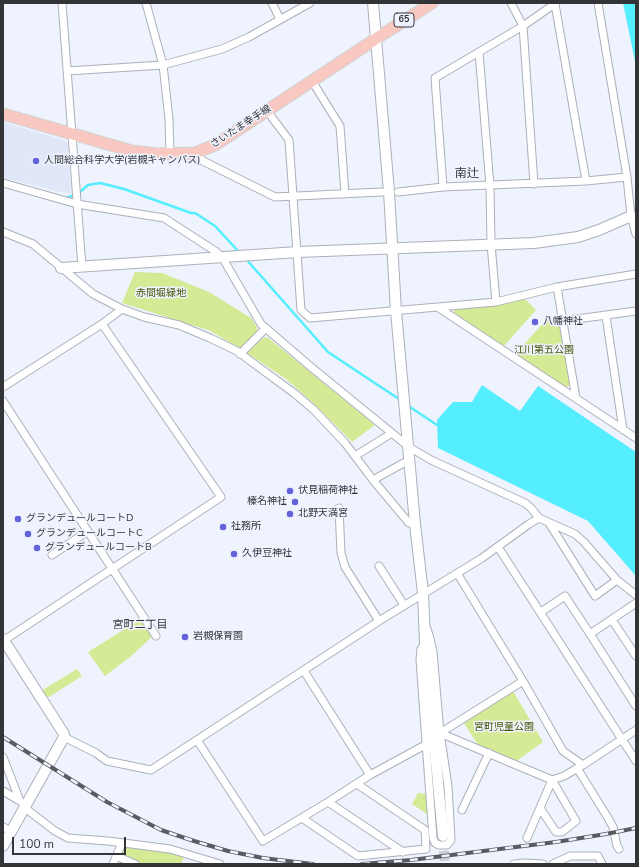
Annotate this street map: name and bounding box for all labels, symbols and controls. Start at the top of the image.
road number: 65 [394,13,414,27]
street label: さいたま幸手線 [208,103,274,151]
place label: 人間総合科学大学(岩槻キャンパス) [44,155,200,167]
marker: 人間総合科学大学(岩槻キャンパス) [31,156,41,166]
district label: 南辻 [455,167,479,181]
park label: 赤間堀緑地 [136,288,186,300]
place label: 八幡神社 [543,316,583,328]
marker: 八幡神社 [530,317,540,327]
park label: 江川第五公園 [514,345,574,357]
place label: 伏見稲荷神社 [298,485,358,497]
marker: 伏見稲荷神社 [285,486,295,496]
place label: 榛名神社 [247,496,287,508]
marker: 榛名神社 [290,497,300,507]
place label: 北野天満宮 [298,508,348,520]
marker: 北野天満宮 [285,509,295,519]
place label: グランデュールコートD [26,513,133,525]
marker: グランデュールコートD [13,514,23,524]
place label: 社務所 [231,521,261,533]
marker: 社務所 [218,522,228,532]
place label: グランデュールコートC [36,528,143,540]
marker: グランデュールコートC [23,529,33,539]
place label: グランデュールコートB [45,542,152,554]
marker: グランデュールコートB [32,543,42,553]
place label: 久伊豆神社 [242,548,292,560]
marker: 久伊豆神社 [229,549,239,559]
district label: 宮町二丁目 [113,618,167,632]
place label: 岩槻保育園 [193,631,243,643]
marker: 岩槻保育園 [180,632,190,642]
park label: 宮町児童公園 [474,722,534,734]
scale bar [14,829,128,855]
text: 100 m [19,836,54,852]

